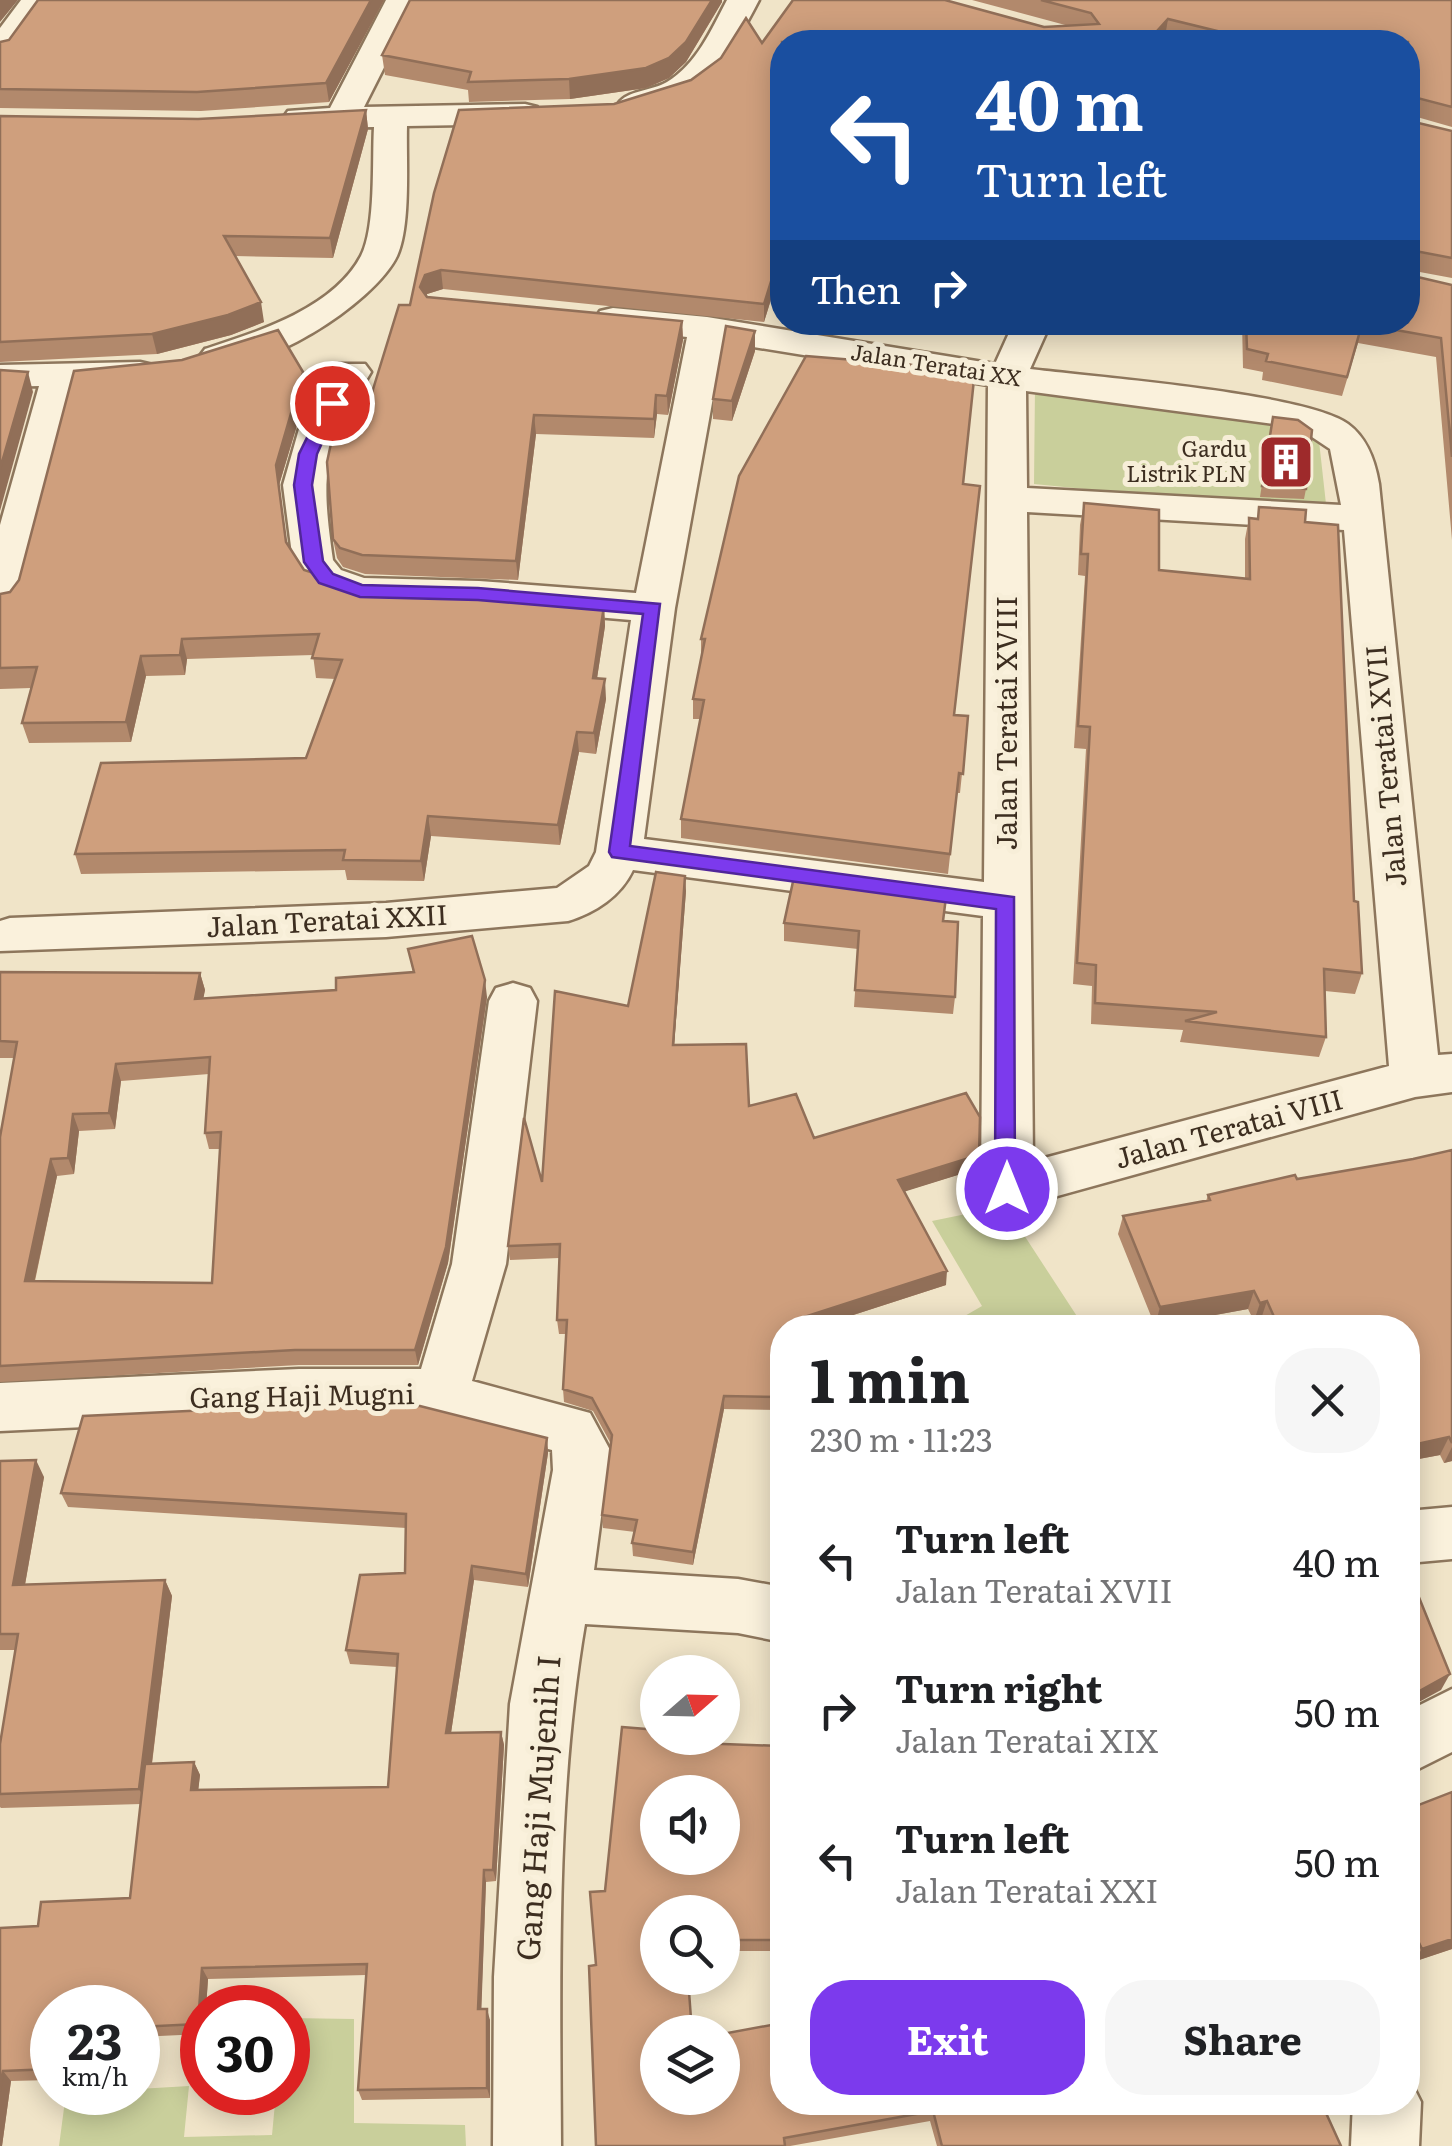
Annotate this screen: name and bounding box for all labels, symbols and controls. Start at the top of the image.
text: 40 m [975,49,1144,153]
icon: left [810,70,940,200]
text: Turn left [975,144,1167,211]
text: Then [810,259,901,316]
icon: right [921,260,976,315]
street label: Jalan Teratai XX [849,334,1024,393]
pin [290,361,375,446]
icon: arrive [305,376,360,431]
place label: Gardu Listrik PLN [1126,431,1247,489]
building icon: Gardu Listrik PLN [1256,432,1316,492]
street label: Jalan Teratai XVIII [984,596,1026,850]
street label: Jalan Teratai XVII [1353,643,1416,889]
street label: Jalan Teratai XXII [205,892,449,946]
street label: Jalan Teratai VIII [1110,1076,1347,1178]
position arrow [955,1137,1059,1241]
text: 1 min [810,1332,970,1421]
button: close [1275,1348,1380,1453]
street label: Gang Haji Mugni [189,1371,415,1417]
text: 230 m · 11:23 [810,1414,993,1462]
text: Turn left [895,1508,1070,1565]
text: 40 m [1293,1532,1380,1589]
icon: left [810,1533,865,1588]
text: Jalan Teratai XVII [895,1565,1172,1613]
street label: Gang Haji Mujenih I [501,1653,571,1962]
north arrow [640,1655,740,1755]
map controls [640,1655,740,2115]
text: Turn right [895,1658,1102,1715]
text: 50 m [1294,1682,1380,1739]
icon: right [810,1683,865,1738]
text: Jalan Teratai XIX [895,1715,1158,1763]
button: sound [640,1775,740,1875]
text: Turn left [895,1808,1070,1865]
text: 50 m [1294,1832,1380,1889]
icon: left [810,1833,865,1888]
text: Jalan Teratai XXI [895,1865,1158,1913]
button: search [640,1895,740,1995]
button: Exit [810,1980,1085,2095]
button: Share [1105,1980,1380,2095]
speed limit sign: 30 [180,1985,310,2115]
text: 23 [68,2001,122,2075]
button: layers [640,2015,740,2115]
text: km/h [62,2057,128,2094]

